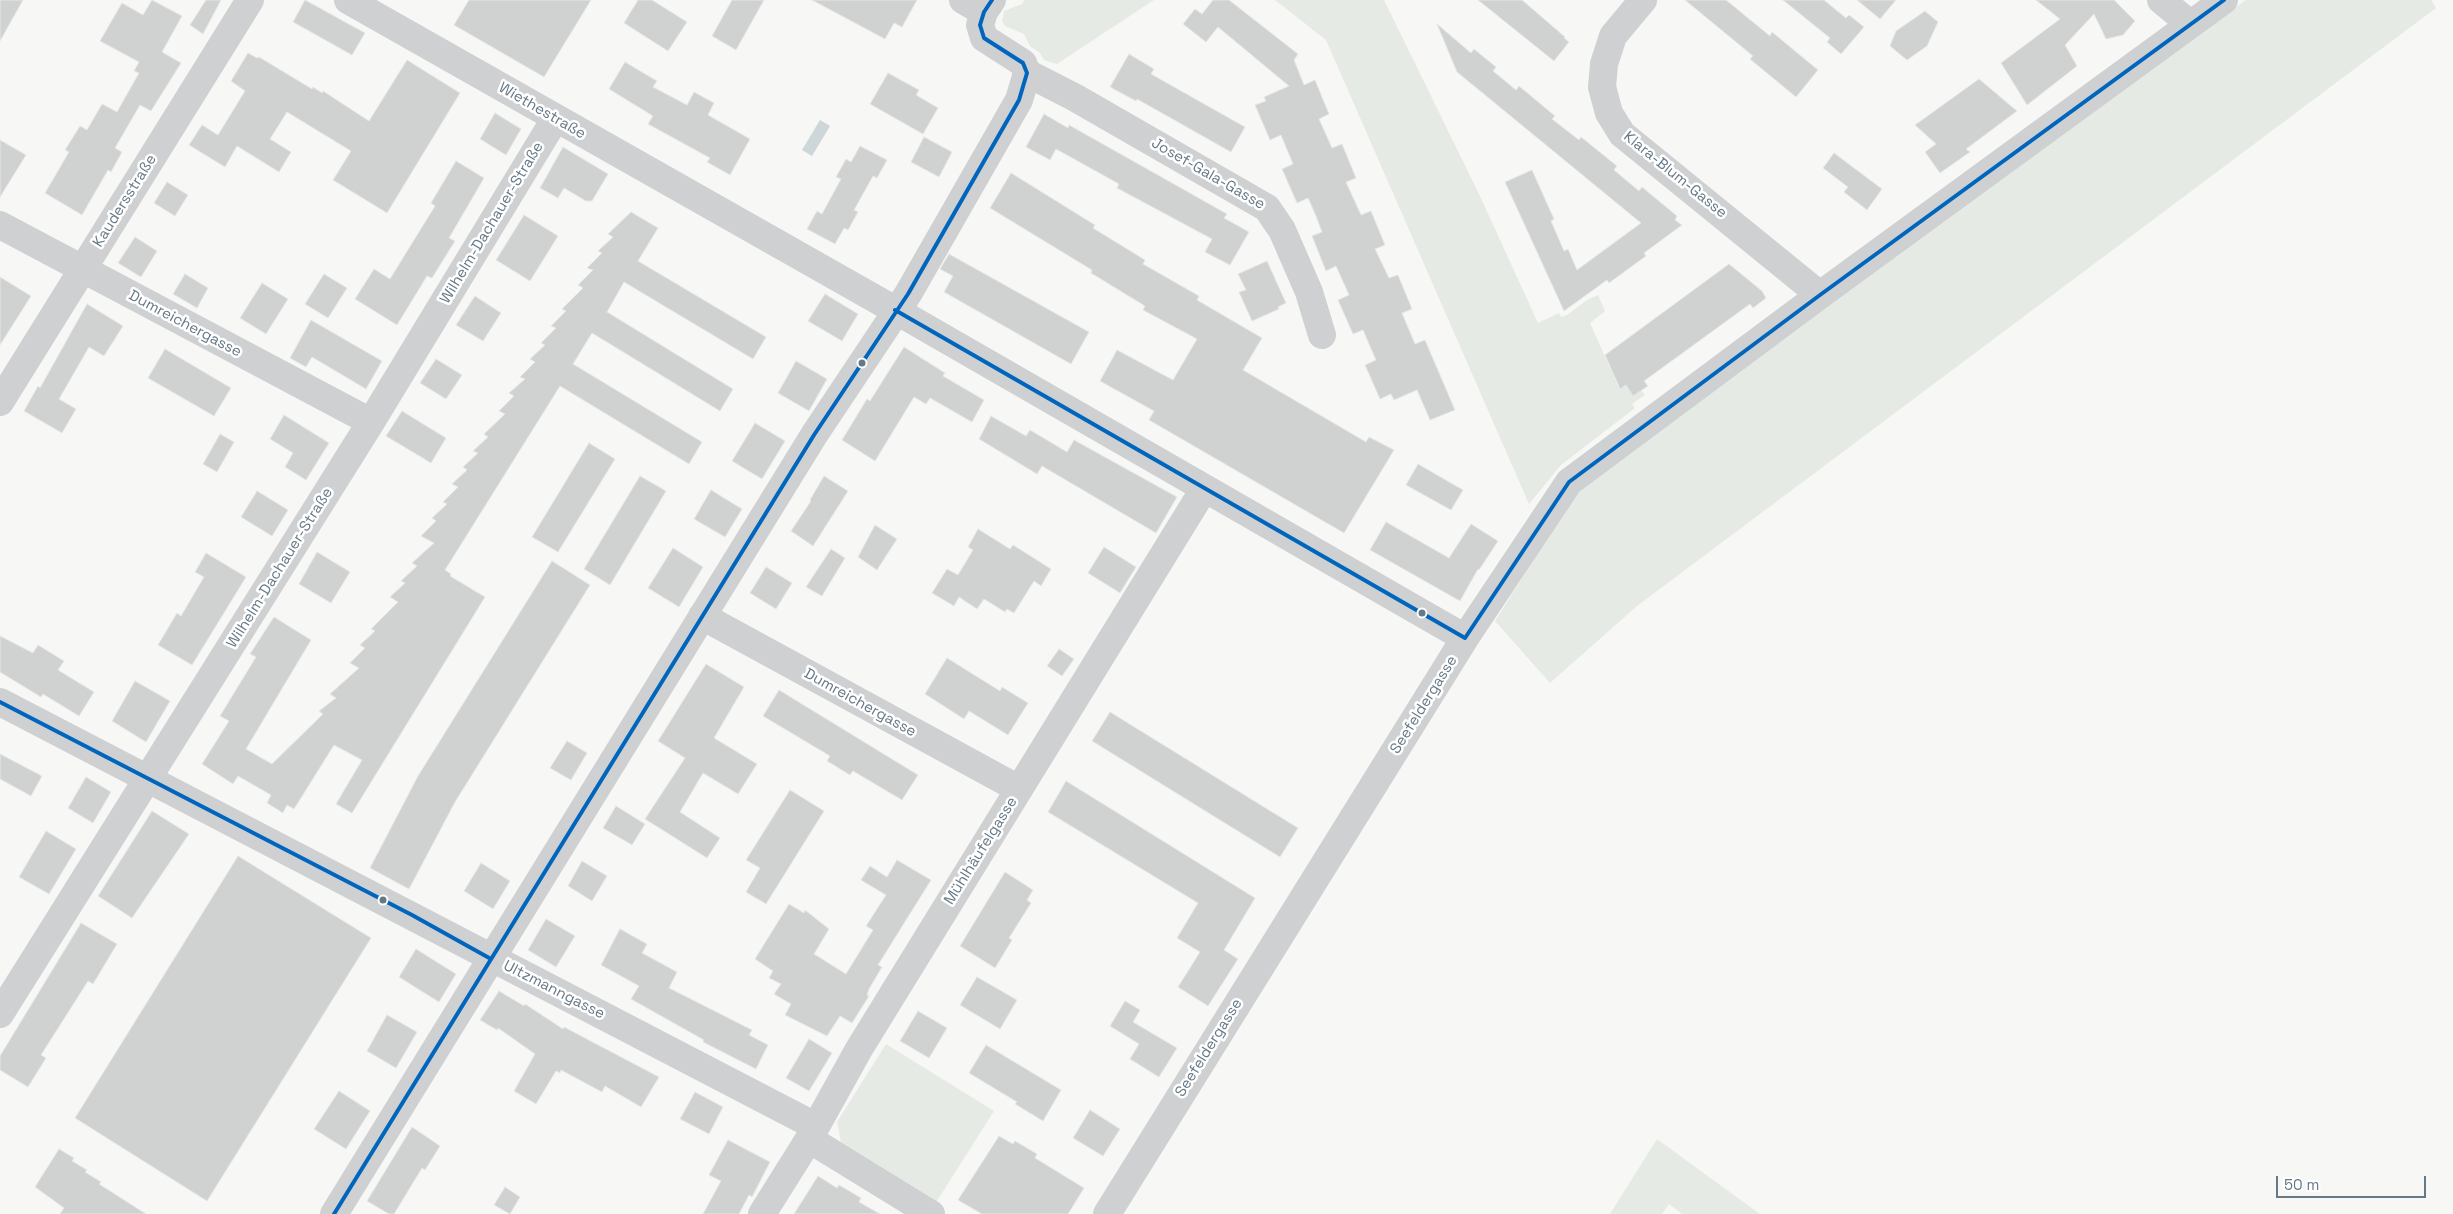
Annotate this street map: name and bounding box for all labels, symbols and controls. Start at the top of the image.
street label: Wiethestraße [495,79,589,143]
street label: Klara-Blum-Gasse [1620,128,1730,222]
street label: Josef-Gala-Gasse [1148,134,1268,214]
street label: Wilhelm-Dachauer-Straße [437,139,547,307]
street label: Kaudersstraße [89,151,161,251]
street label: Dumreichergasse [125,287,245,361]
unlabelled marker [857,358,867,368]
street label: Wilhelm-Dachauer-Straße [223,485,337,651]
unlabelled marker [1417,608,1427,618]
street label: Seefeldergasse [1387,653,1461,757]
street label: Dumreichergasse [801,665,919,741]
street label: Mühlhäufelgasse [941,794,1021,908]
unlabelled marker [378,895,388,905]
street label: Ultzmanngasse [500,957,608,1023]
street label: Seefeldergasse [1172,996,1246,1100]
scale bar [2278,1166,2428,1198]
text: 50 m [2284,1175,2319,1194]

